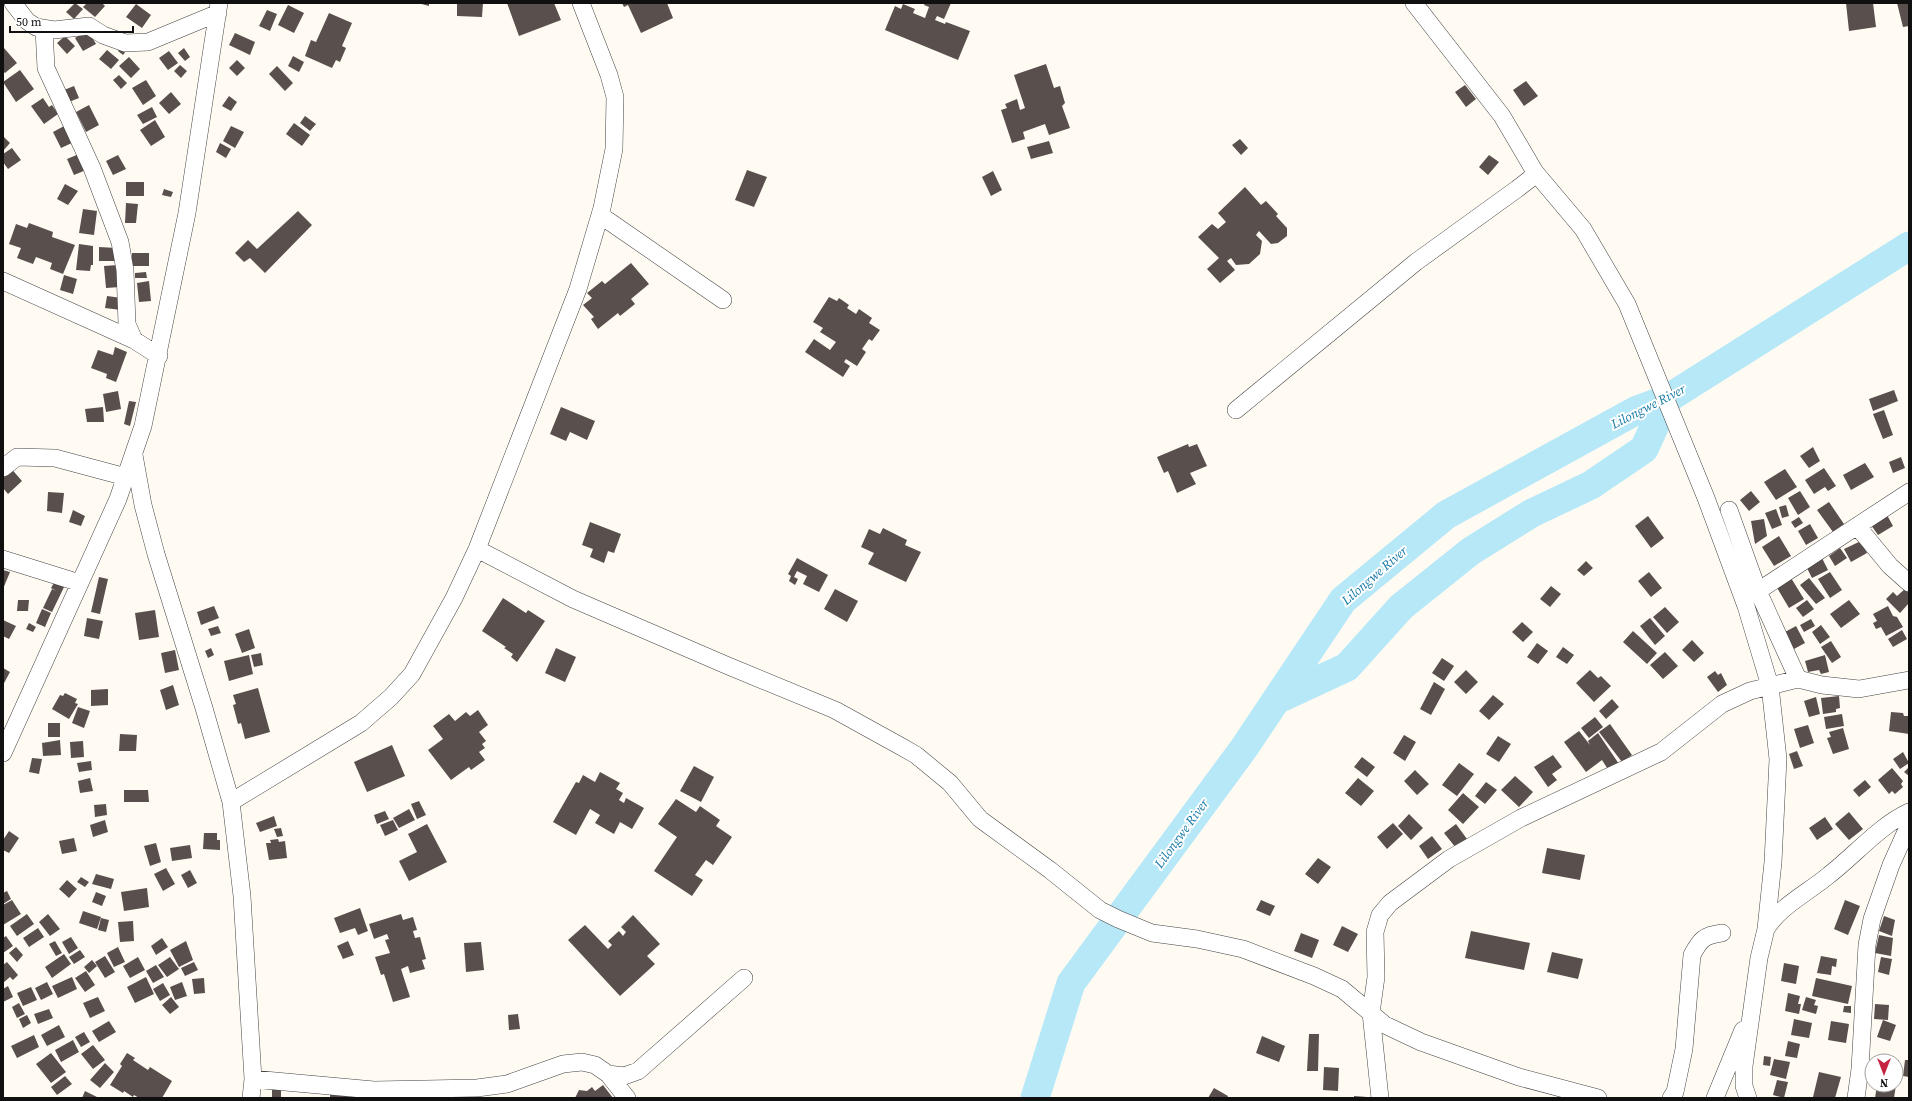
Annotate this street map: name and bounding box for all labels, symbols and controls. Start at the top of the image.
scale bar [10,8,133,34]
text: 50 m [16,14,42,30]
water label: Lilongwe River [1607,380,1689,433]
water label: Lilongwe River [1337,542,1411,609]
water label: Lilongwe River [1150,795,1213,872]
north arrow [1864,1053,1904,1093]
text: N [1880,1075,1888,1090]

